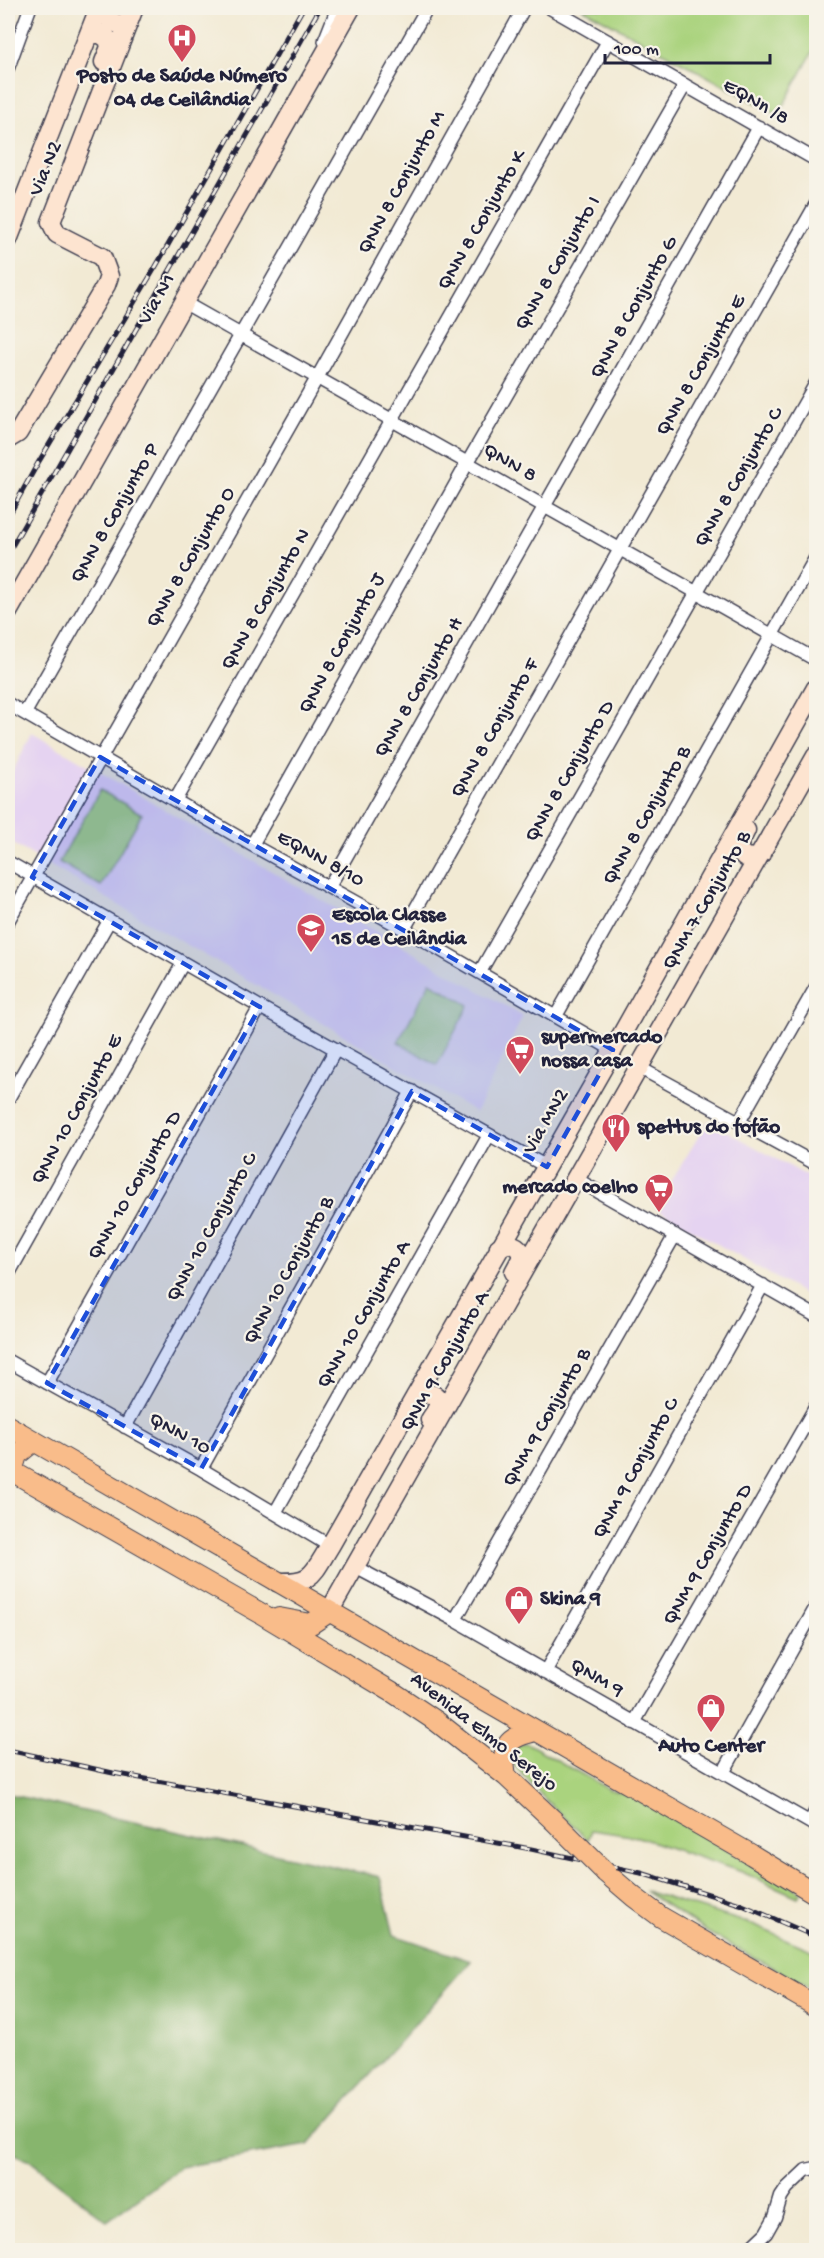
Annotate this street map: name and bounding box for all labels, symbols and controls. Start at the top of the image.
hospital icon: Posto de Saúde Número 04 de Ceilândia [166,22,198,64]
scale bar [605,27,770,65]
text: 100 m [613,40,659,61]
place label: Posto de Saúde Número 04 de Ceilândia [76,65,287,114]
street label: EQNn /8 [717,74,793,132]
street label: QNN 8 Conjunto M [353,107,453,259]
street label: Via N2 [24,138,69,201]
street label: QNN 8 Conjunto K [433,145,534,295]
street label: QNN 8 Conjunto I [511,193,607,335]
street label: QNN 8 Conjunto G [586,232,685,384]
street label: Via N1 [133,270,183,331]
street label: QNN 8 Conjunto E [651,290,753,441]
street label: QNN 8 Conjunto C [690,402,791,552]
street label: QNN 8 Conjunto P [66,439,166,588]
street label: QNN 8 [478,439,540,489]
street label: QNN 8 Conjunto O [142,483,243,633]
street label: QNN 8 Conjunto N [216,525,318,675]
street label: QNN 8 Conjunto J [294,569,392,719]
street label: QNN 8 Conjunto H [370,613,471,763]
street label: QNN 8 Conjunto F [446,654,547,803]
street label: QNN 8 Conjunto D [520,697,622,847]
street label: QNN 8 Conjunto B [598,741,699,890]
street label: EQNN 8/10 [272,826,368,894]
street label: QNM 7 Conjunto B [658,826,759,975]
place label: Escola Classe 15 de Ceilândia [331,904,468,953]
school or university icon: Escola Classe 15 de Ceilândia [295,912,327,954]
place label: supermercado nossa casa [541,1026,662,1075]
street label: QNN 10 Conjunto E [26,1030,130,1189]
supermarket icon: supermercado nossa casa [504,1034,536,1076]
street label: Via MN2 [518,1085,576,1160]
street label: QNN 10 Conjunto D [83,1107,189,1265]
restaurant icon: spettus do fofão [600,1112,632,1154]
place label: spettus do fofão [637,1116,780,1141]
street label: QNN 10 Conjunto C [162,1148,265,1307]
supermarket icon: mercado coelho [643,1172,675,1214]
place label: mercado coelho [502,1176,638,1201]
street label: QNN 10 Conjunto B [239,1192,342,1349]
street label: QNN 10 Conjunto A [312,1235,418,1394]
street label: QNM 9 Conjunto A [396,1286,497,1437]
street label: QNM 9 Conjunto B [498,1343,599,1492]
street label: QNM 9 Conjunto C [588,1393,687,1544]
street label: QNN 10 [144,1408,214,1462]
street label: QNM 9 Conjunto D [658,1480,760,1630]
shop icon: Skina 9 [503,1584,535,1626]
place label: Skina 9 [540,1588,601,1613]
street label: QNM 9 [565,1654,628,1705]
street label: Avenida Elmo Serejo [404,1668,562,1798]
shop icon: Auto Center [695,1692,727,1734]
place label: Auto Center [657,1735,766,1760]

